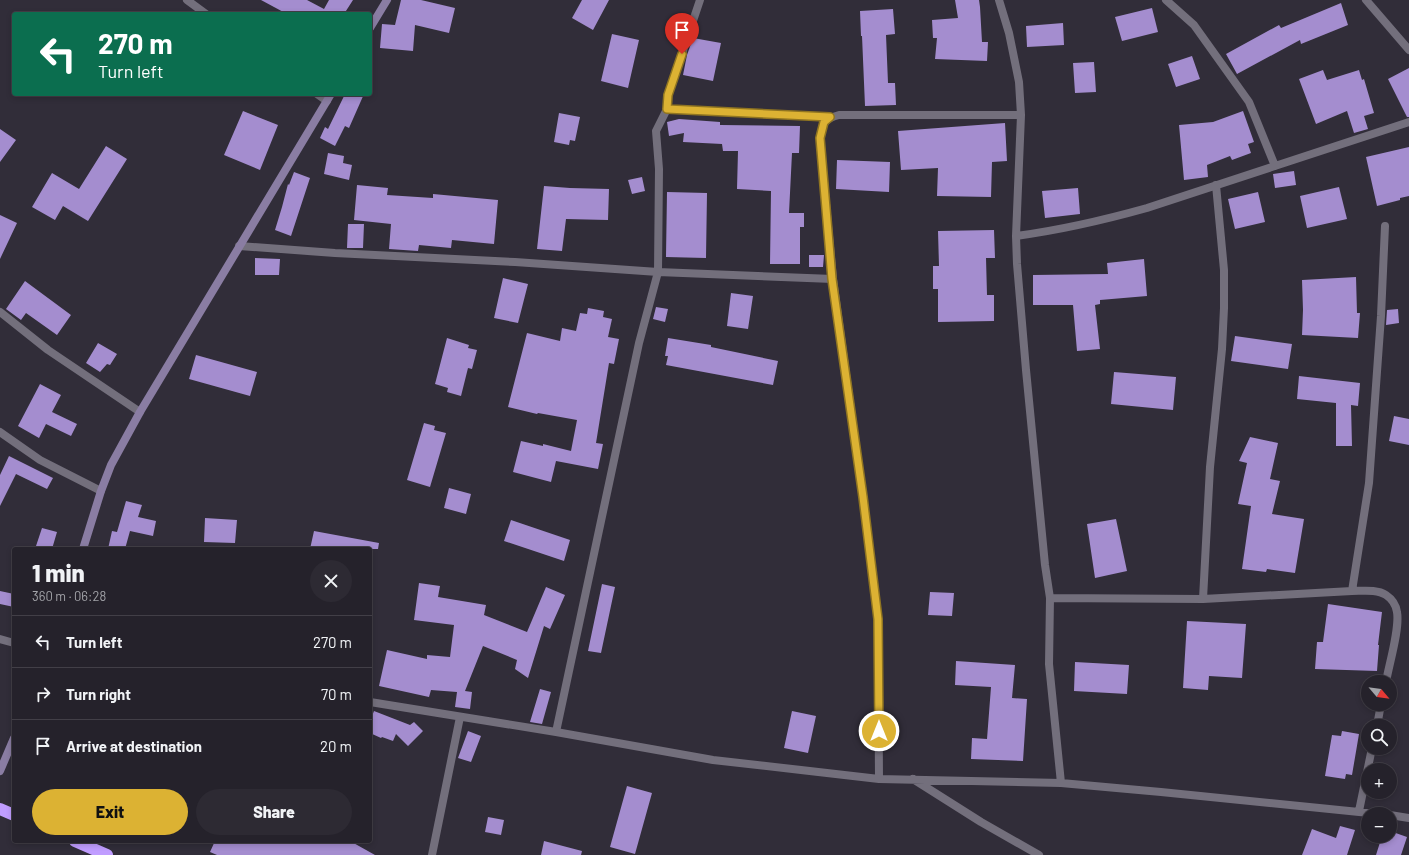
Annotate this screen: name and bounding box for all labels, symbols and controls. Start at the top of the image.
pin [665,13,699,54]
icon: arrive [671,19,693,41]
text: 270 m [98,26,173,60]
icon: left [32,28,84,80]
text: Turn left [98,60,164,82]
text: 1 min [32,558,85,587]
button: close [310,560,352,602]
text: 360 m · 06:28 [32,588,106,604]
icon: left [32,631,54,653]
text: Turn left [66,633,122,651]
text: 270 m [313,633,352,651]
north arrow [1361,675,1397,711]
map controls [1361,675,1397,843]
icon: right [32,683,54,705]
text: Turn right [66,685,131,703]
text: 70 m [321,685,352,703]
position arrow [858,710,900,752]
button: search [1361,719,1397,755]
icon: arrive [32,735,54,757]
text: Arrive at destination [66,737,202,755]
text: 20 m [320,737,352,755]
button: + [1361,763,1397,799]
button: Exit [32,789,188,835]
button: Share [196,789,352,835]
button: − [1361,807,1397,843]

